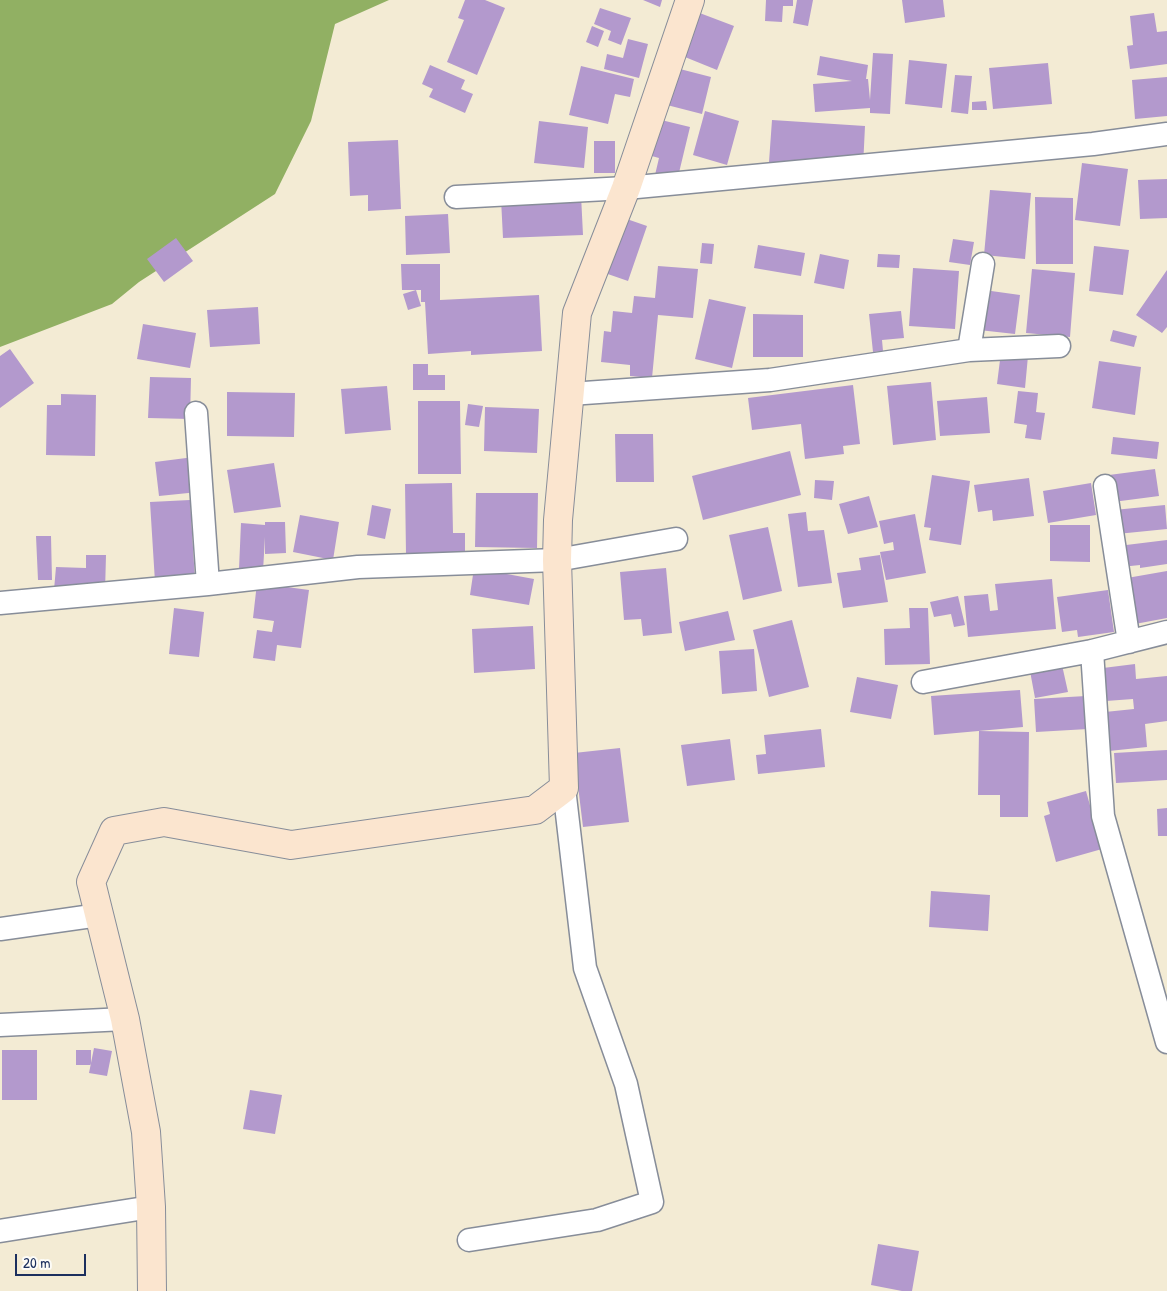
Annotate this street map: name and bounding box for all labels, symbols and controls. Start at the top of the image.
scale bar [18,1244,89,1276]
text: 20 m [23,1252,50,1273]

